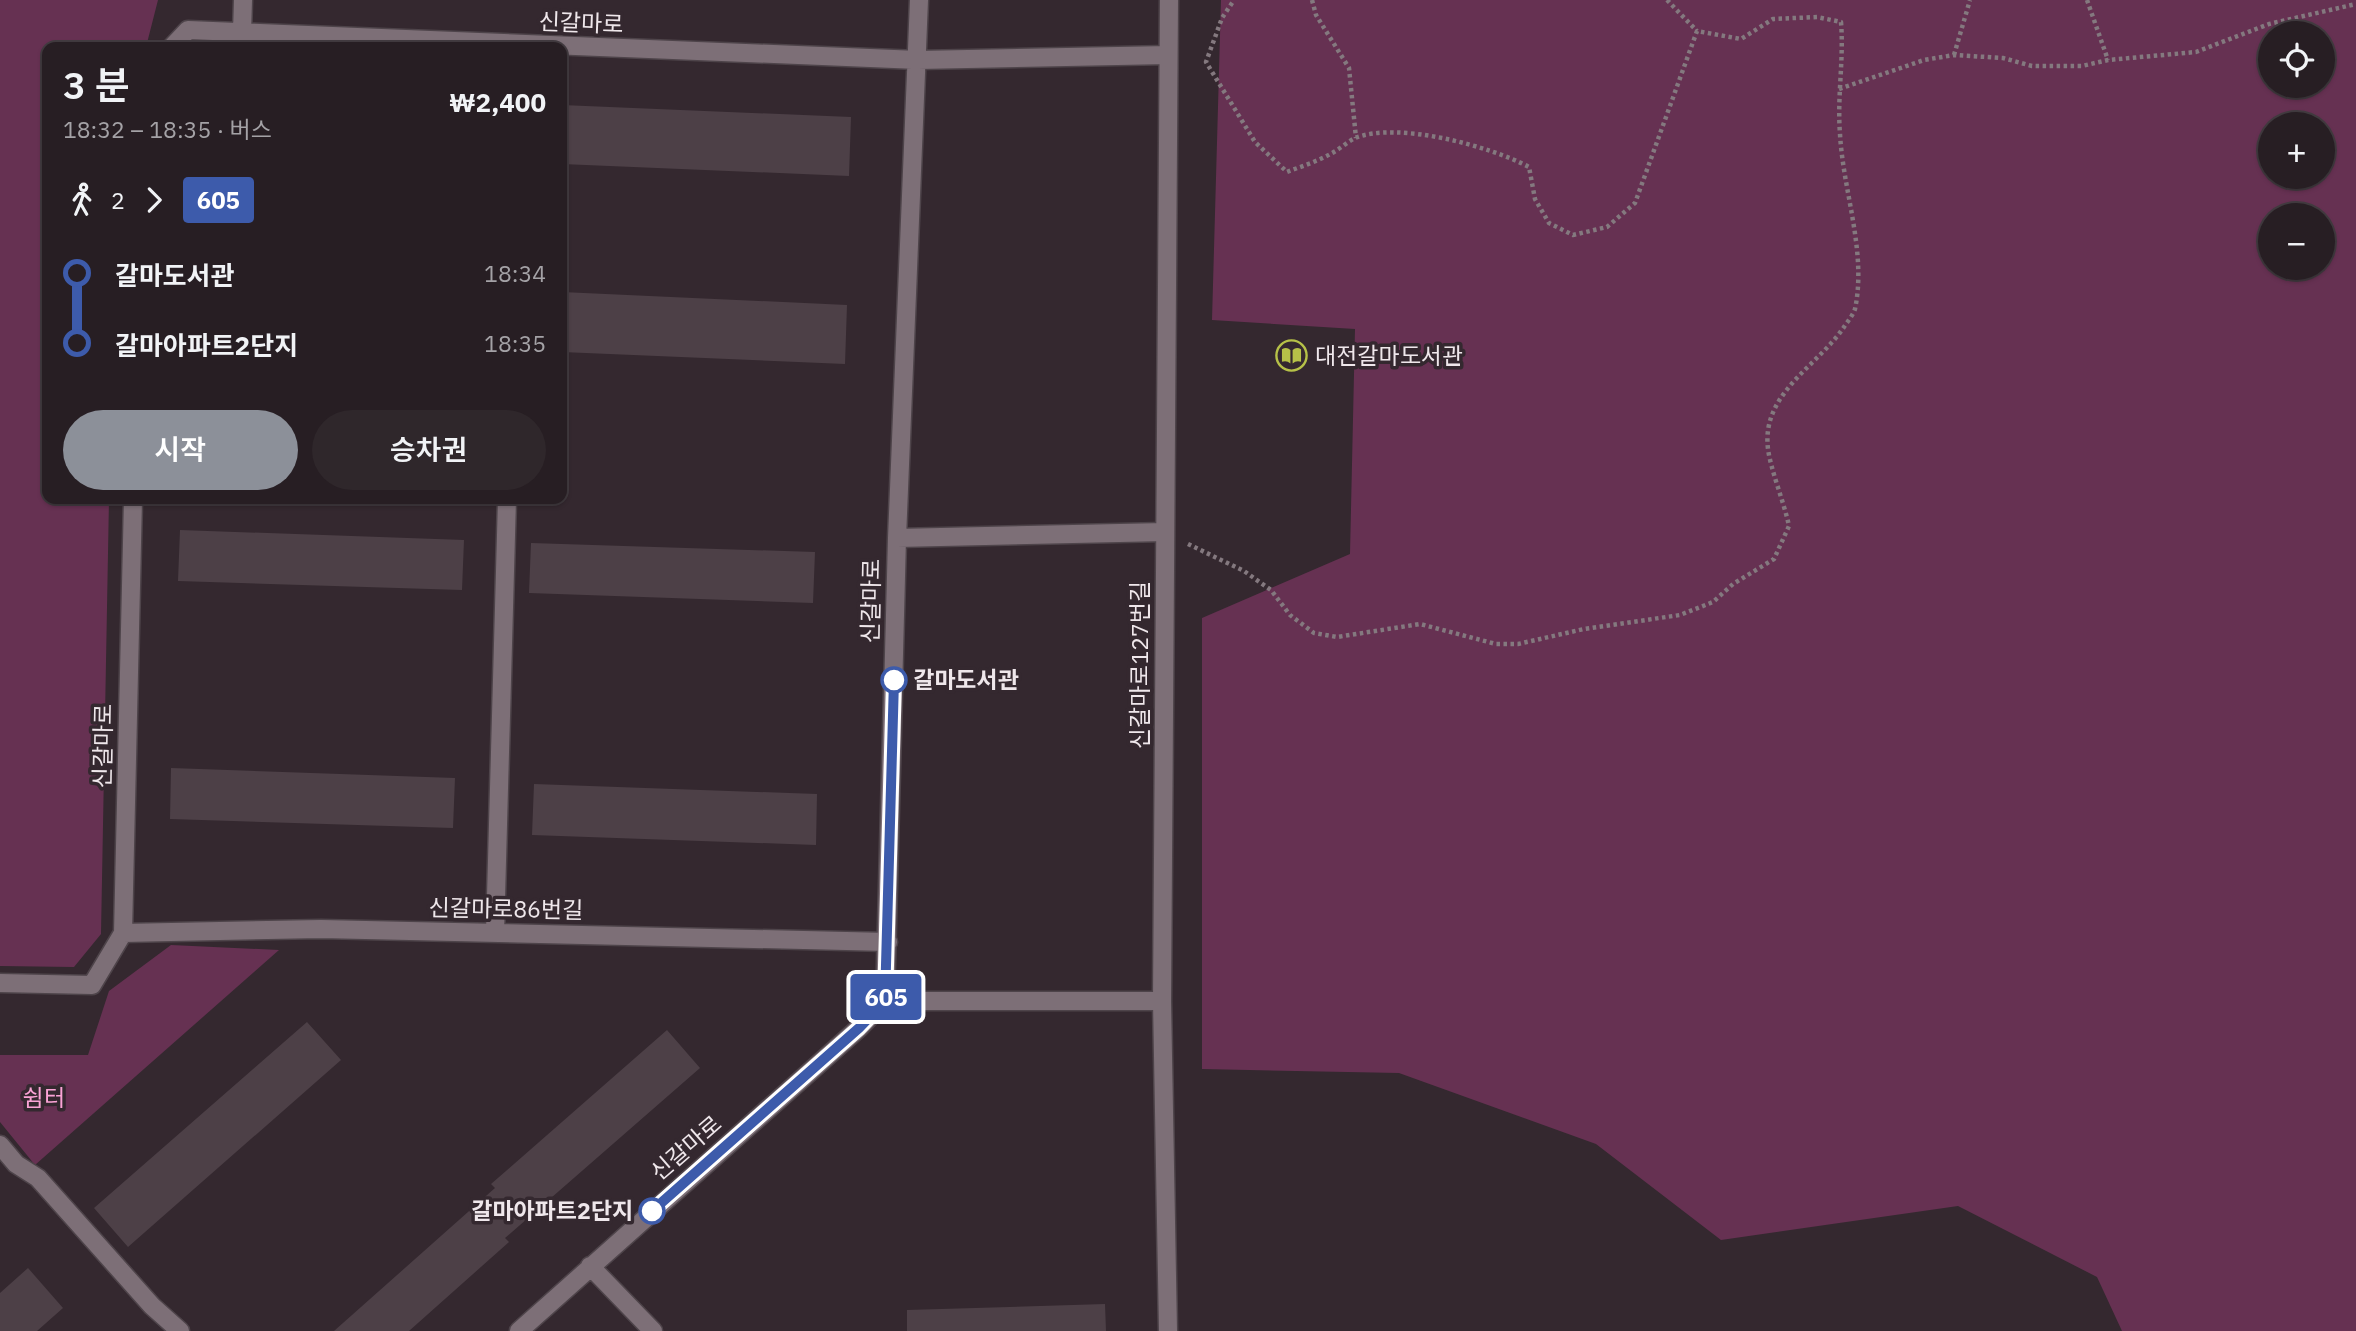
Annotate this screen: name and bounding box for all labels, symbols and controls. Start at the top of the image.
street label: 신갈마로 [538,6,624,38]
map controls [2258,21,2335,280]
button: locate [2258,21,2335,98]
text: 3 분 [63,60,130,109]
text: ₩2,400 [449,85,546,119]
button: + [2258,112,2335,189]
text: 18:32 – 18:35 · 버스 [63,114,272,144]
icon: walk [63,181,101,219]
icon: forward [135,181,173,219]
text: 605 [197,184,240,216]
text: 2 [111,185,125,215]
button: − [2258,203,2335,280]
text: 갈마도서관 [115,258,235,292]
text: 18:34 [484,258,546,288]
text: 갈마아파트2단지 [115,328,298,362]
text: 18:35 [484,328,546,358]
library icon: 대전갈마도서관 [1275,339,1309,373]
place label: 대전갈마도서관 [1315,340,1463,370]
button: 시작 [63,410,298,490]
button: 승차권 [312,410,546,490]
street label: 신갈마로 [854,558,886,644]
street label: 신갈마로127번길 [1124,581,1154,749]
place label: 갈마도서관 [913,664,1019,694]
marker: 갈마도서관 [881,667,907,693]
street label: 신갈마로 [86,703,118,789]
street label: 신갈마로86번길 [428,892,584,924]
line badge: 605 [846,974,926,1020]
text: 605 [864,981,908,1013]
park label: 쉼터 [23,1082,65,1112]
street label: 신갈마로 [644,1108,727,1186]
place label: 갈마아파트2단지 [471,1195,633,1225]
marker: 갈마아파트2단지 [639,1198,665,1224]

